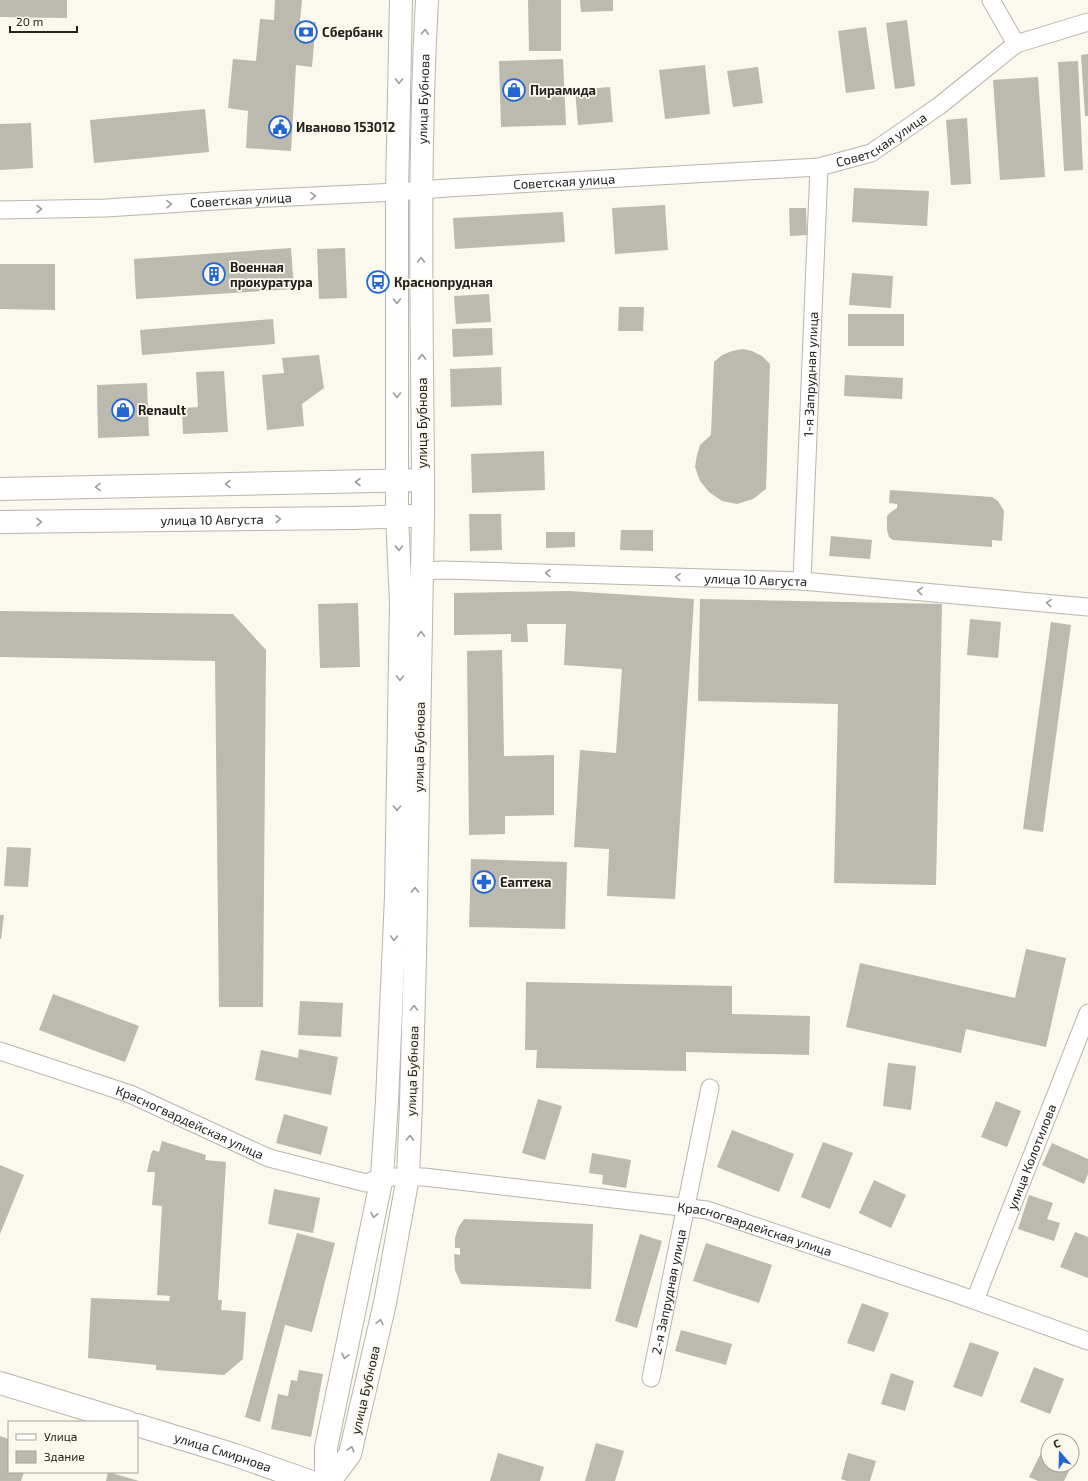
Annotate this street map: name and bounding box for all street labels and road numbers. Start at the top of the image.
street label: улица Бубнова [414,53,432,145]
street label: Советская улица [834,109,930,170]
street label: Советская улица [513,171,616,192]
street label: Советская улица [189,189,292,211]
street label: 1-я Запрудная улица [800,311,821,437]
street label: улица Бубнова [414,378,430,468]
street label: улица 10 Августа [160,511,264,528]
street label: улица 10 Августа [704,570,808,589]
street label: улица Бубнова [410,702,428,792]
street label: улица Бубнова [402,1025,422,1117]
street label: Красногвардейская улица [114,1082,267,1163]
street label: улица Колотилова [1003,1102,1059,1212]
street label: Красногвардейская улица [677,1199,834,1259]
street label: 2-я Запрудная улица [648,1228,689,1356]
street label: улица Бубнова [347,1344,383,1436]
street label: улица Смирнова [172,1429,274,1475]

